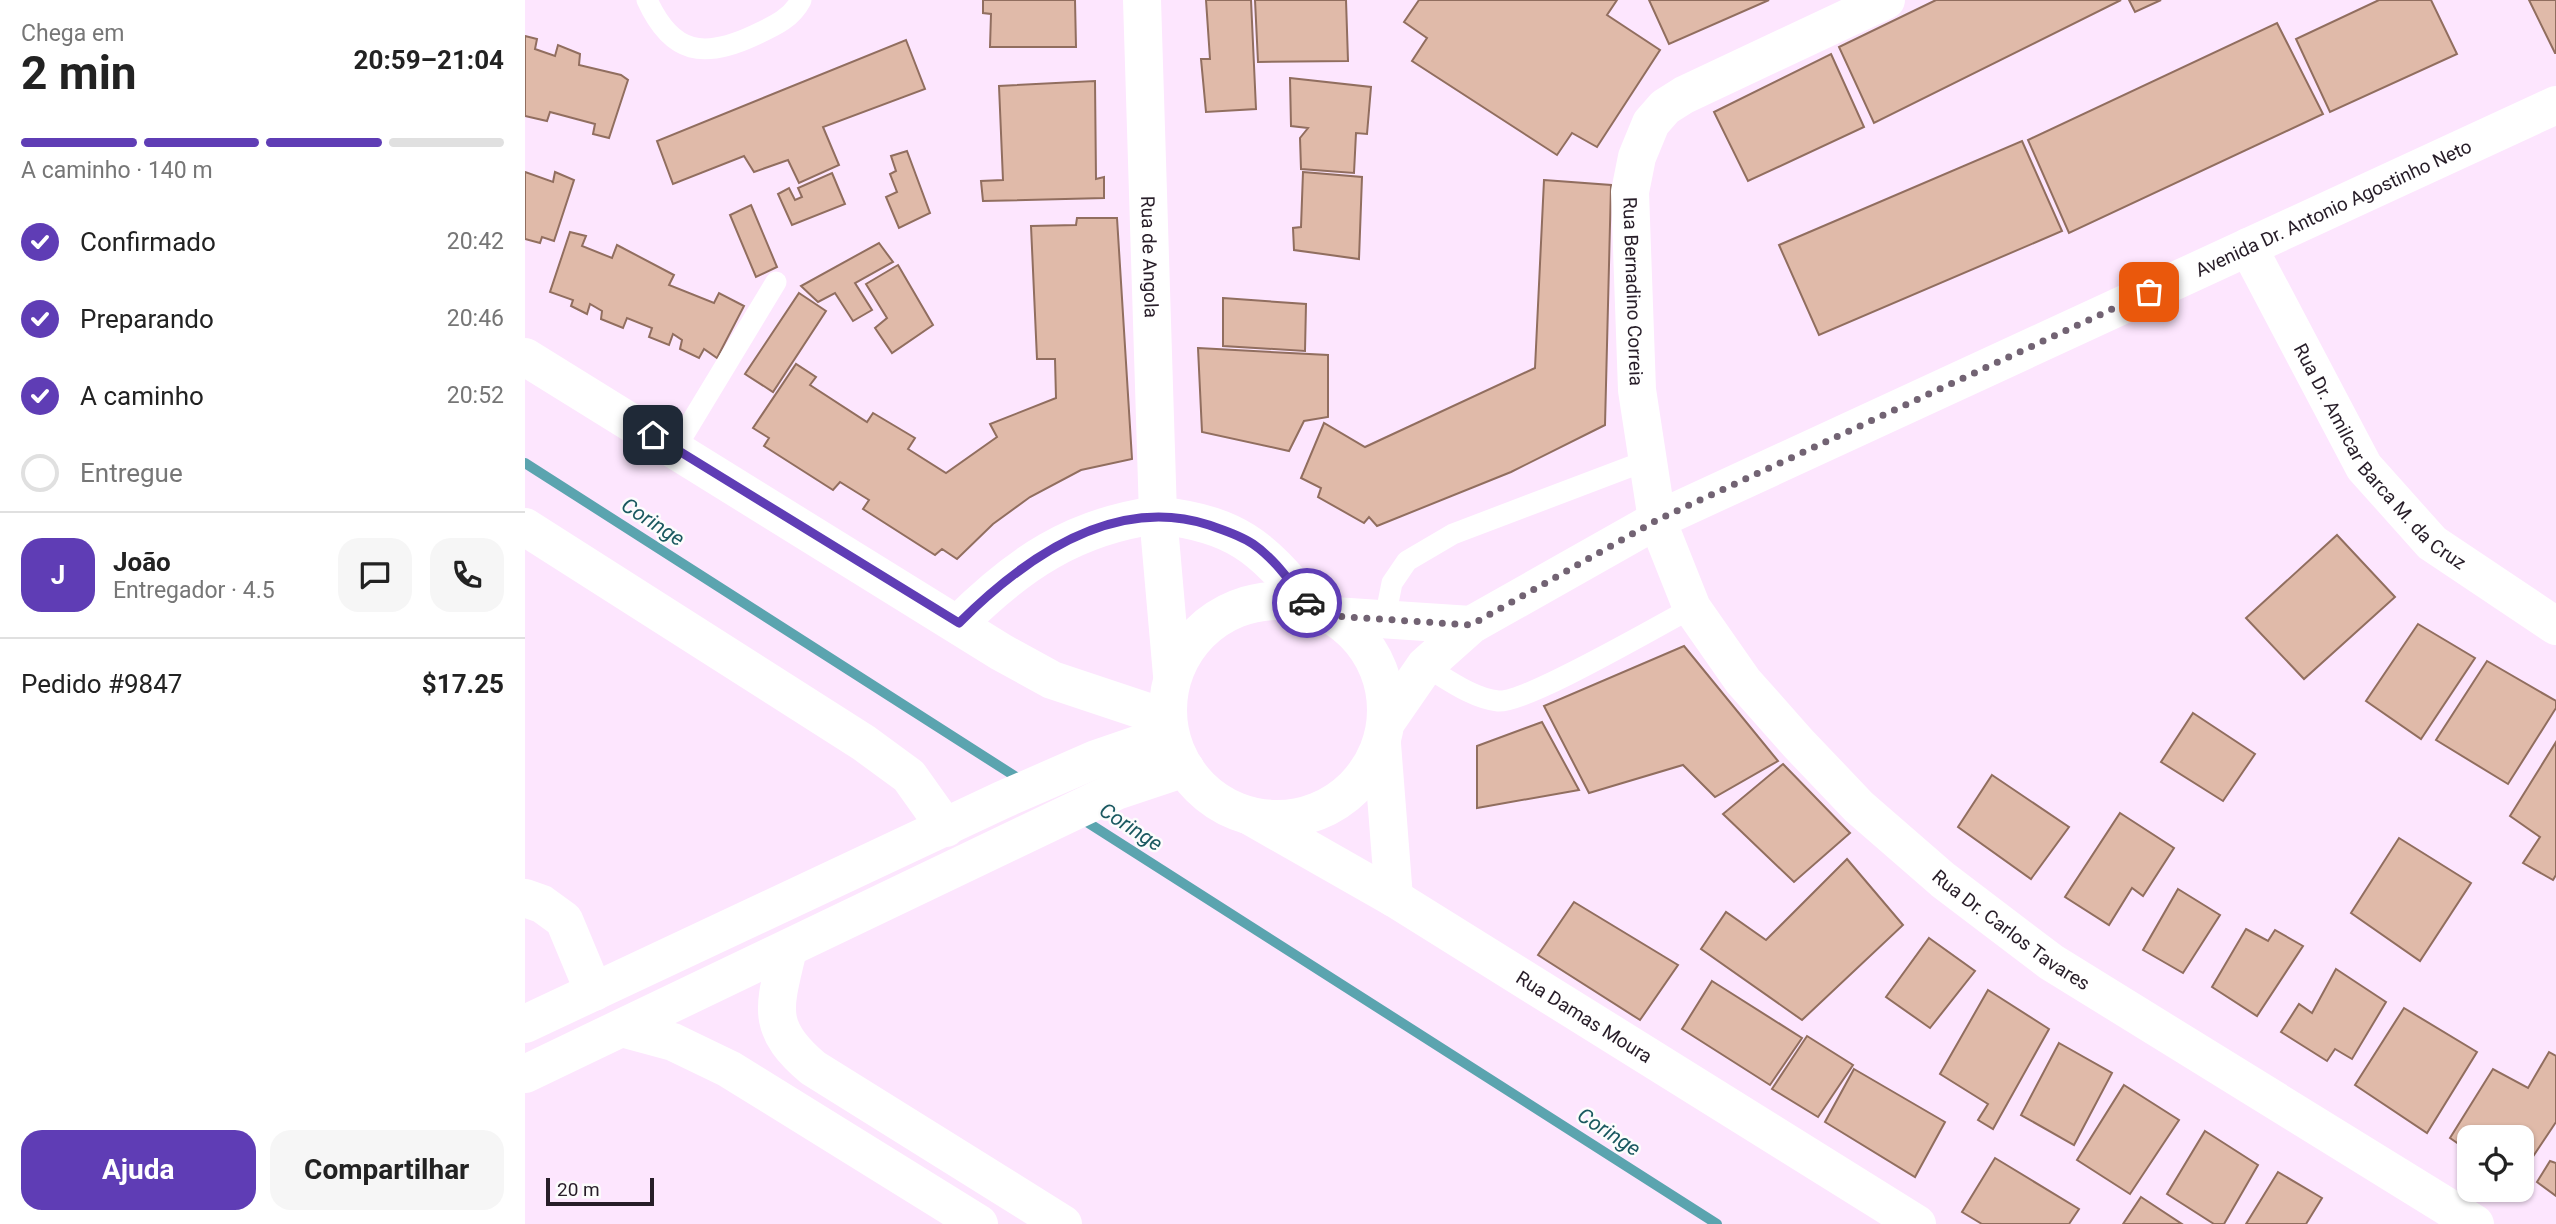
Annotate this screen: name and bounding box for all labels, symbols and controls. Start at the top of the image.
text: Chega em [21,20,124,47]
text: 20:59–21:04 [354,45,504,75]
text: 2 min [21,46,137,100]
street label: Avenida Dr. Antonio Agostinho Neto [2192,135,2475,282]
text: A caminho · 140 m [21,157,213,184]
street label: Rua de Angola [1136,195,1163,318]
street label: Rua Bernadino Correia [1618,197,1648,386]
icon: check [21,223,59,261]
text: Confirmado [80,227,216,257]
text: 20:42 [447,228,504,255]
pin [2119,262,2179,322]
icon: bag [2130,273,2168,311]
icon: check [21,300,59,338]
text: Preparando [80,304,214,334]
text: 20:46 [447,305,504,332]
street label: Rua Dr. Amilcar Barca M. da Cruz [2289,340,2470,575]
icon: check [21,377,59,415]
text: A caminho [80,381,204,411]
text: 20:52 [447,382,504,409]
pin [623,405,683,465]
icon: home [634,416,672,454]
text: Entregue [80,458,183,488]
water label: Coringe [617,493,689,551]
button: chat [338,538,412,612]
button: phone [430,538,504,612]
text: João [113,547,171,577]
text: J [51,560,65,590]
courier [1272,568,1342,638]
text: Entregador · 4.5 [113,577,275,604]
icon: car [1288,584,1326,622]
text: Pedido #9847 [21,669,182,699]
text: $17.25 [422,669,504,699]
water label: Coringe [1095,798,1167,856]
street label: Rua Dr. Carlos Tavares [1927,865,2094,995]
street label: Rua Damas Moura [1512,966,1656,1068]
water label: Coringe [1573,1103,1645,1161]
map controls [2457,1125,2534,1202]
button: locate [2457,1125,2534,1202]
button: Ajuda [21,1130,256,1210]
button: Compartilhar [270,1130,504,1210]
scale bar [546,1175,655,1207]
text: 20 m [557,1178,600,1201]

